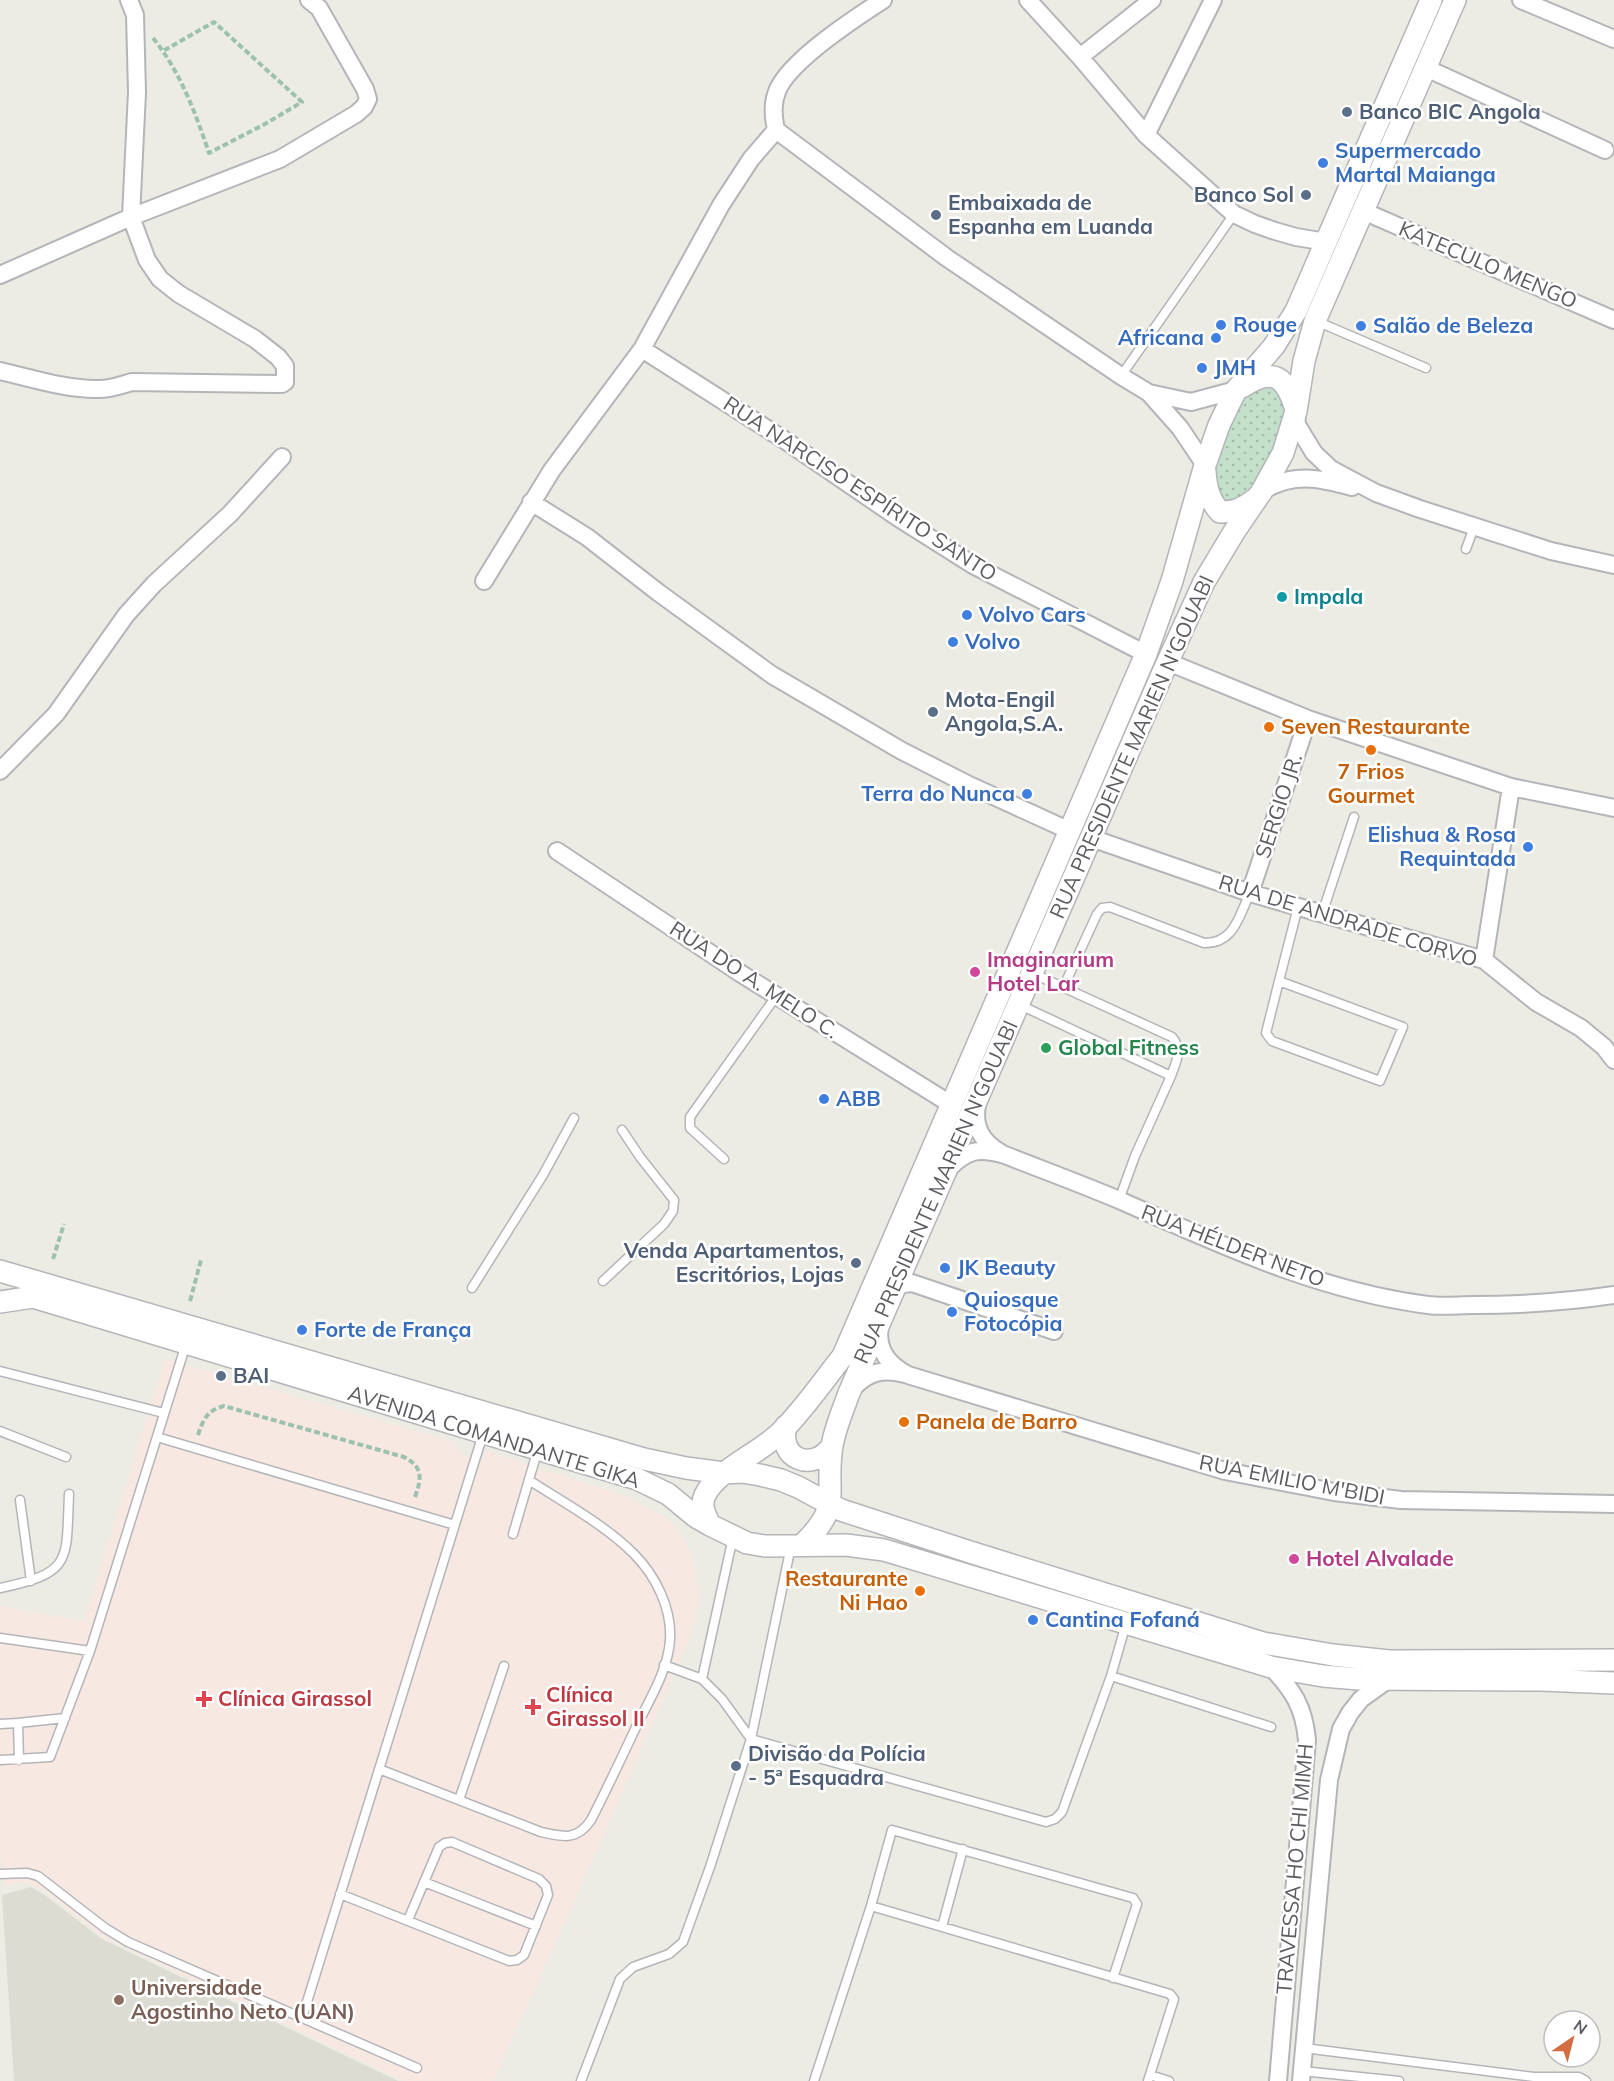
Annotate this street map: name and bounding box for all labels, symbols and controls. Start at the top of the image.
place label: Banco BIC Angola [1359,98,1541,124]
marker: Banco BIC Angola [1340,105,1354,119]
place label: Supermercado Martal Maianga [1335,137,1496,187]
marker: Supermercado Martal Maianga [1316,156,1330,170]
place label: Banco Sol [1194,181,1294,207]
marker: Banco Sol [1299,188,1313,202]
place label: Embaixada de Espanha em Luanda [948,189,1153,239]
marker: Embaixada de Espanha em Luanda [929,208,943,222]
street label: KATECULO MENGO [1395,215,1581,313]
place label: Rouge [1233,311,1297,337]
place label: Salão de Beleza [1373,312,1533,338]
marker: Rouge [1214,318,1228,332]
marker: Salão de Beleza [1354,319,1368,333]
place label: Africana [1118,324,1204,350]
marker: Africana [1209,331,1223,345]
place label: JMH [1214,354,1256,380]
marker: JMH [1195,361,1209,375]
street label: RUA NARCISO ESPÍRITO SANTO [719,390,1002,586]
street label: RUA PRESIDENTE MARIEN N'GOUABI [1043,571,1219,922]
place label: Impala [1294,583,1363,609]
marker: Impala [1275,590,1289,604]
place label: Volvo Cars [978,601,1086,627]
marker: Volvo Cars [960,608,974,622]
place label: Volvo [964,628,1020,654]
marker: Volvo [946,635,960,649]
place label: Mota-Engil Angola,S.A. [945,686,1063,736]
marker: Mota-Engil Angola,S.A. [926,705,940,719]
place label: Seven Restaurante [1281,713,1470,739]
marker: Seven Restaurante [1262,720,1276,734]
marker: 7 Frios Gourmet [1364,743,1378,757]
street label: SERGIO JR. [1249,750,1307,861]
place label: 7 Frios Gourmet [1327,758,1415,808]
place label: Terra do Nunca [861,780,1015,806]
marker: Terra do Nunca [1020,787,1034,801]
place label: Elishua & Rosa Requintada [1367,821,1516,871]
marker: Elishua & Rosa Requintada [1521,840,1535,854]
street label: RUA DE ANDRADE CORVO [1216,868,1481,972]
street label: RUA DO A. MELO C. [665,915,844,1044]
place label: Imaginarium Hotel Lar [987,946,1114,996]
marker: Imaginarium Hotel Lar [968,965,982,979]
street label: RUA PRESIDENTE MARIEN N'GOUABI [847,1016,1023,1367]
place label: Global Fitness [1058,1034,1199,1060]
marker: Global Fitness [1039,1041,1053,1055]
place label: ABB [836,1085,881,1111]
marker: ABB [817,1092,831,1106]
street label: RUA HÉLDER NETO [1138,1198,1329,1292]
place label: Venda Apartamentos, Escritórios, Lojas [623,1237,844,1287]
place label: JK Beauty [957,1254,1056,1280]
marker: Venda Apartamentos, Escritórios, Lojas [849,1256,863,1270]
marker: JK Beauty [938,1261,952,1275]
place label: Quiosque Fotocópia [964,1286,1063,1336]
marker: Quiosque Fotocópia [945,1305,959,1319]
place label: Forte de França [314,1316,471,1342]
marker: Forte de França [295,1323,309,1337]
place label: BAI [233,1362,269,1388]
marker: BAI [214,1369,228,1383]
street label: AVENIDA COMANDANTE GIKA [345,1379,644,1493]
place label: Panela de Barro [916,1408,1078,1434]
marker: Panela de Barro [897,1415,911,1429]
street label: RUA EMILIO M'BIDI [1197,1448,1387,1510]
place label: Hotel Alvalade [1306,1545,1454,1571]
marker: Hotel Alvalade [1287,1552,1301,1566]
place label: Restaurante Ni Hao [785,1565,908,1615]
marker: Restaurante Ni Hao [913,1584,927,1598]
place label: Cantina Fofaná [1045,1606,1200,1632]
marker: Cantina Fofaná [1026,1613,1040,1627]
place label: Clínica Girassol II [546,1681,645,1731]
place label: Clínica Girassol [218,1685,372,1711]
marker: Clínica Girassol [195,1690,213,1708]
marker: Clínica Girassol II [524,1698,542,1716]
place label: Divisão da Polícia - 5ª Esquadra [748,1740,926,1790]
street label: TRAVESSA HO CHI MIMH [1270,1742,1318,1995]
marker: Divisão da Polícia - 5ª Esquadra [729,1759,743,1773]
place label: Universidade Agostinho Neto (UAN) [131,1974,355,2024]
marker: Universidade Agostinho Neto (UAN) [112,1993,126,2007]
north arrow [1542,2009,1602,2069]
text: N [1570,2015,1591,2038]

